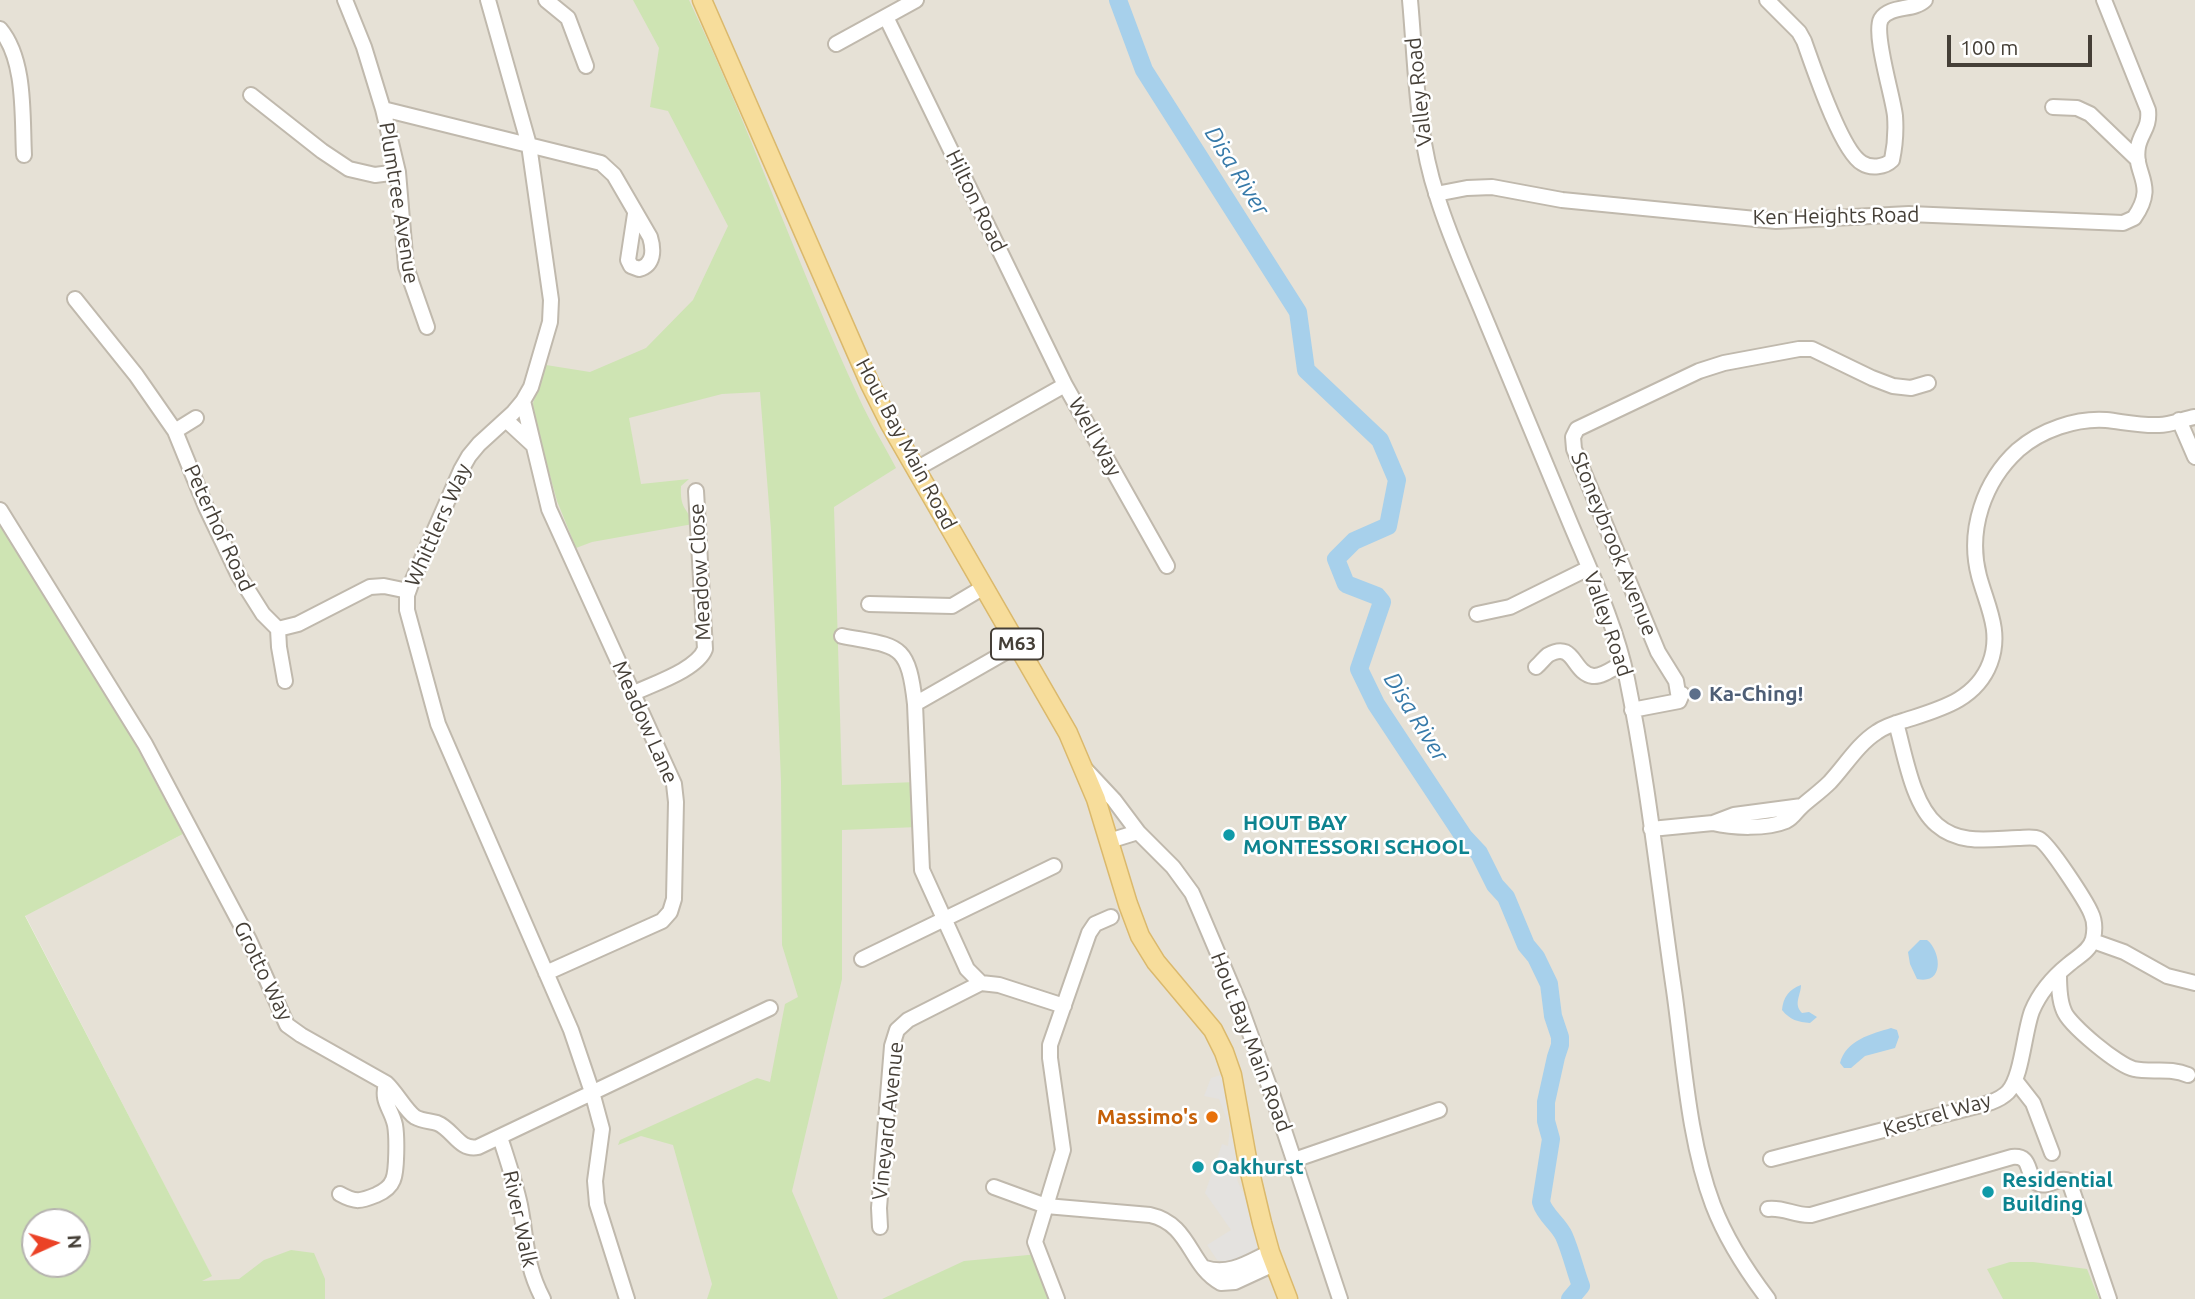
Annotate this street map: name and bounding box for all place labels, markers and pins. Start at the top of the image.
place label: Ka-Ching! [1709,681,1804,707]
marker: Ka-Ching! [1687,686,1703,702]
place label: HOUT BAY MONTESSORI SCHOOL [1243,810,1470,860]
marker: HOUT BAY MONTESSORI SCHOOL [1221,827,1237,843]
place label: Massimo's [1097,1104,1198,1130]
marker: Massimo's [1204,1109,1220,1125]
place label: Oakhurst [1212,1154,1304,1180]
marker: Oakhurst [1190,1159,1206,1175]
place label: Residential Building [2002,1167,2113,1217]
marker: Residential Building [1980,1184,1996,1200]

